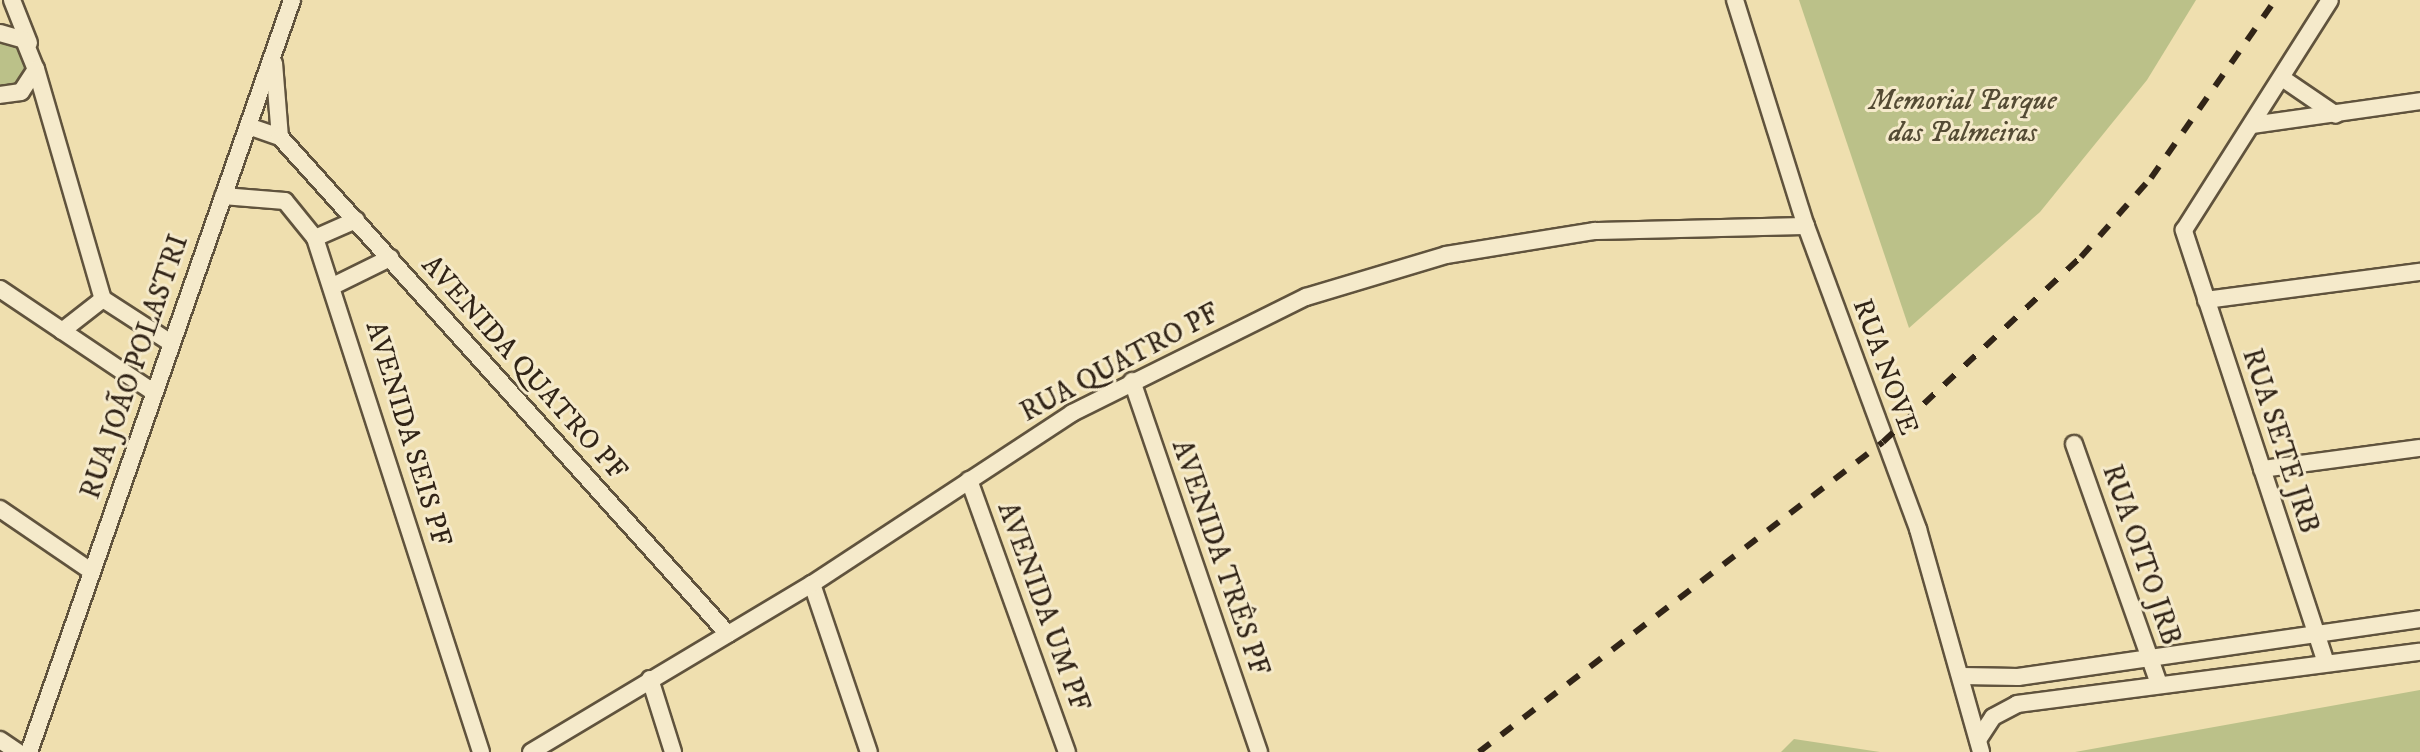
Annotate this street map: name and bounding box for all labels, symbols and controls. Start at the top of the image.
park label: Memorial Parque das Palmeiras [1869,84,2057,150]
street label: RUA JOÃO POLASTRI [74,230,196,504]
street label: AVENIDA QUATRO PF [414,249,634,487]
street label: RUA NOVE [1845,294,1925,440]
street label: RUA QUATRO PF [1015,296,1225,430]
street label: AVENIDA SEIS PF [358,317,458,551]
street label: RUA SETE JRB [2234,344,2326,538]
street label: AVENIDA TRÊS PF [1164,436,1276,680]
street label: RUA OITO JRB [2094,460,2188,650]
street label: AVENIDA UM PF [990,498,1096,716]

